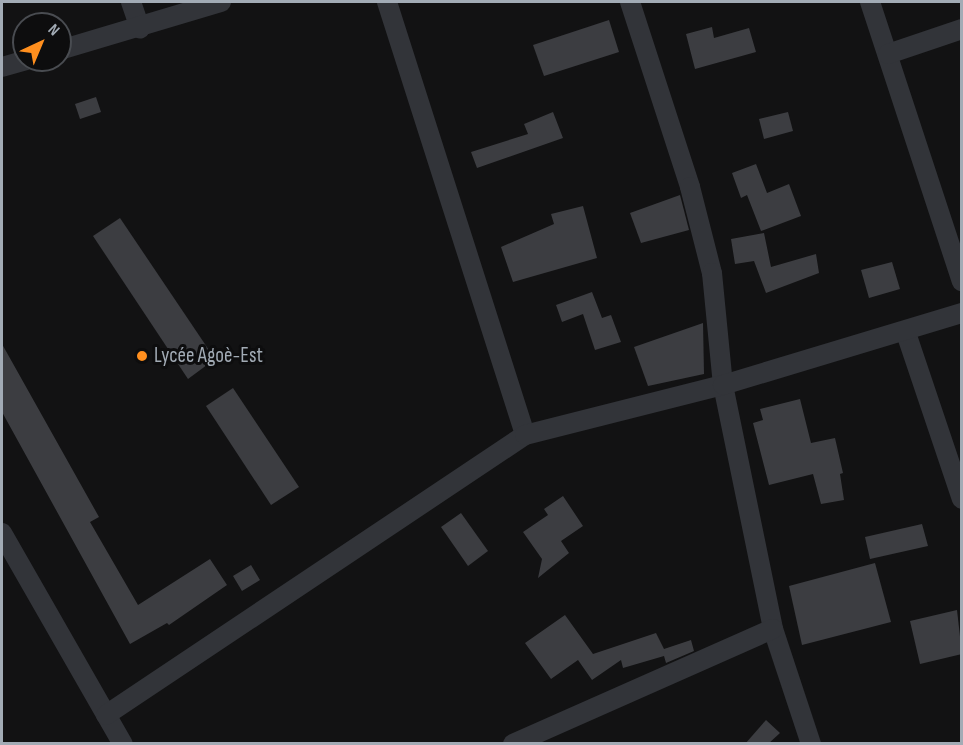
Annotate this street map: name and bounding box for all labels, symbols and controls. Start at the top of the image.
north arrow [12,12,72,72]
text: N [44,20,63,40]
place label: Lycée Agoè-Est [154,343,263,369]
marker: Lycée Agoè-Est [135,349,149,363]

